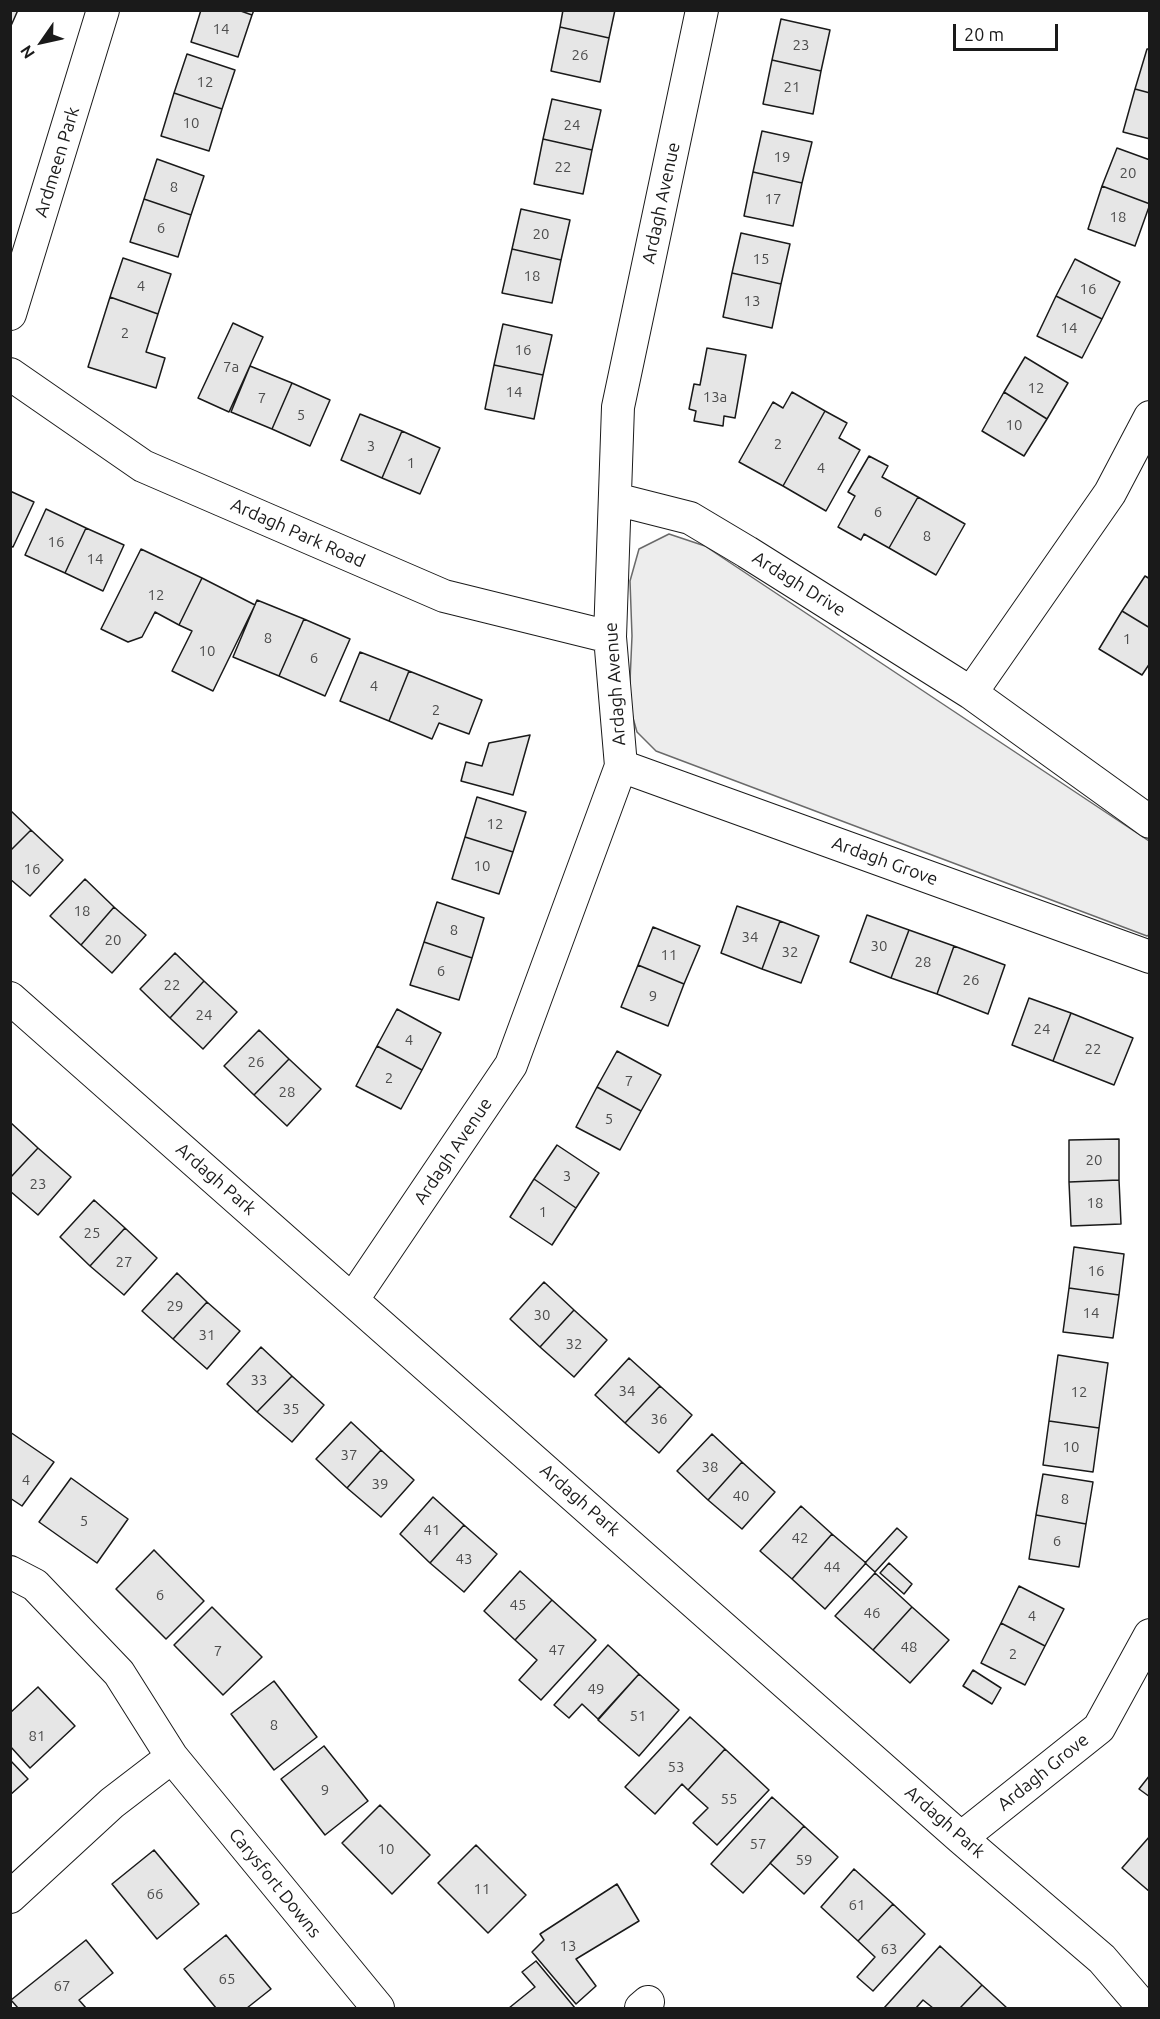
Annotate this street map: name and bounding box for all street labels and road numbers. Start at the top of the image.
street label: Ardmeen Park [30,104,84,220]
street label: Ardagh Avenue [638,140,684,266]
street label: Ardagh Park Road [228,494,368,572]
street label: Ardagh Drive [749,547,849,621]
street label: Ardagh Avenue [600,622,630,746]
street label: Ardagh Grove [829,832,941,890]
street label: Ardagh Avenue [409,1094,497,1208]
street label: Ardagh Park [172,1138,260,1220]
street label: Ardagh Park [536,1459,624,1541]
street label: Ardagh Grove [993,1729,1093,1815]
street label: Ardagh Park [901,1781,989,1863]
street label: Carysfort Downs [224,1824,326,1942]

